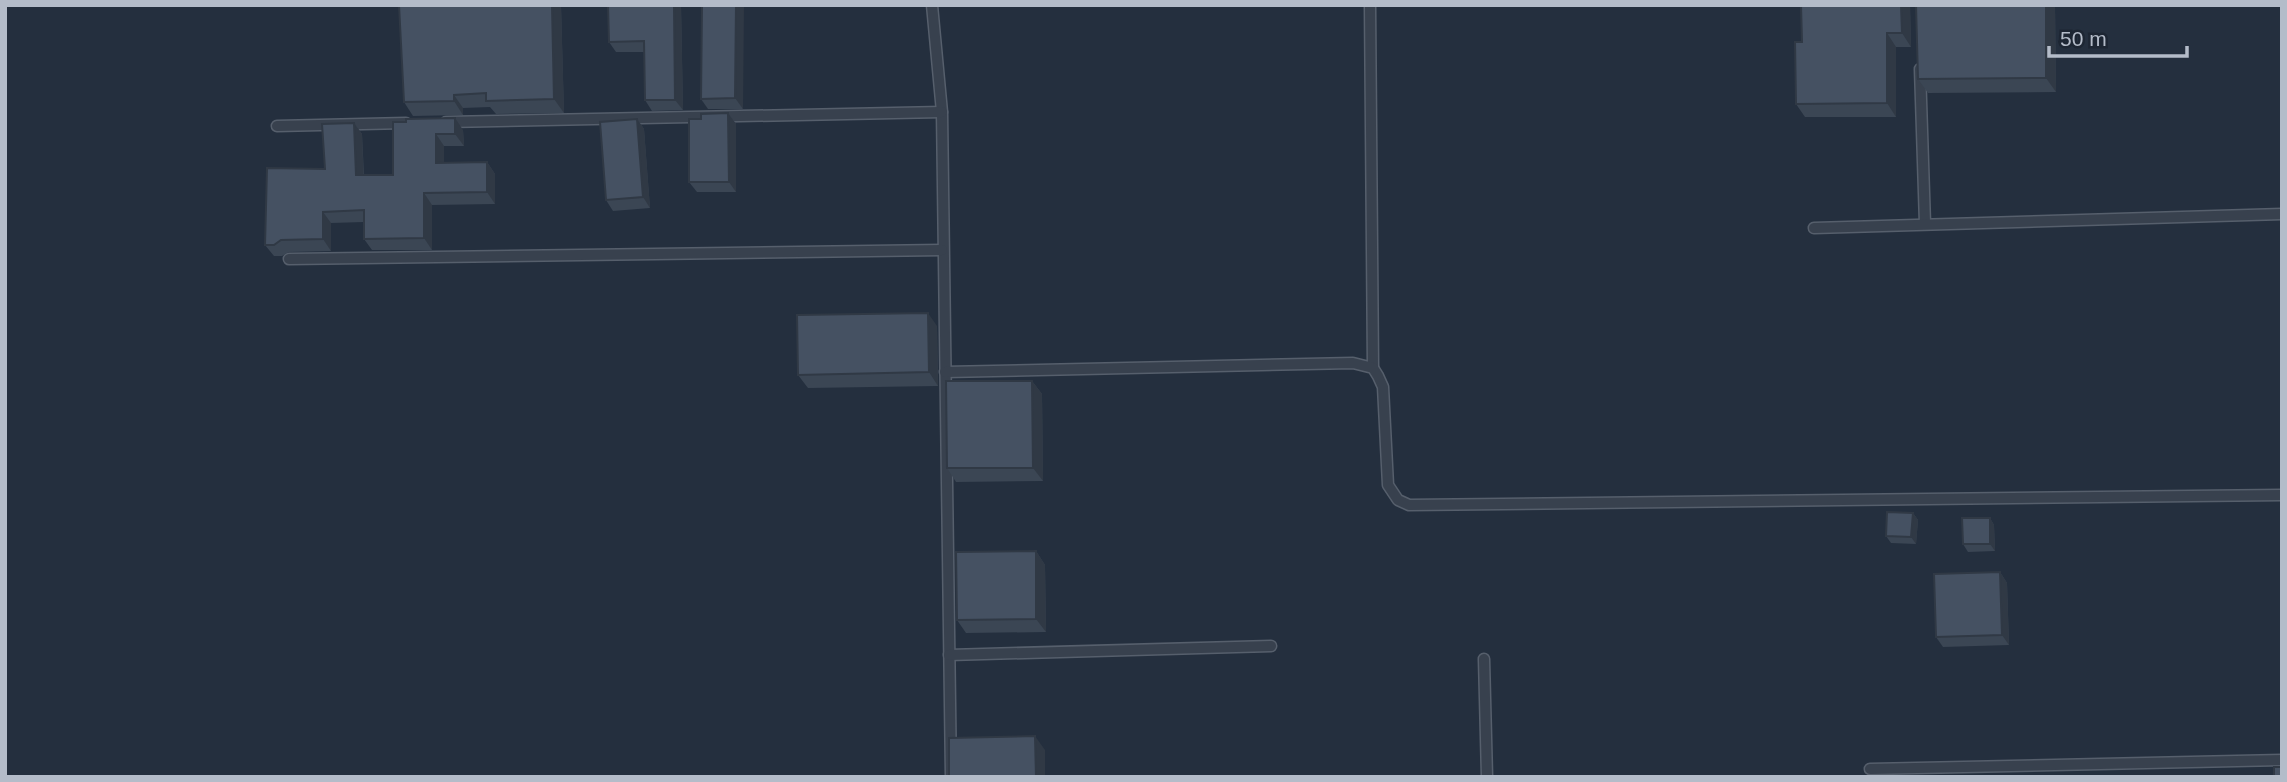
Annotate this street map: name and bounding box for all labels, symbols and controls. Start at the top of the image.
scale bar [2049,14,2187,58]
text: 50 m [2060,27,2107,50]

